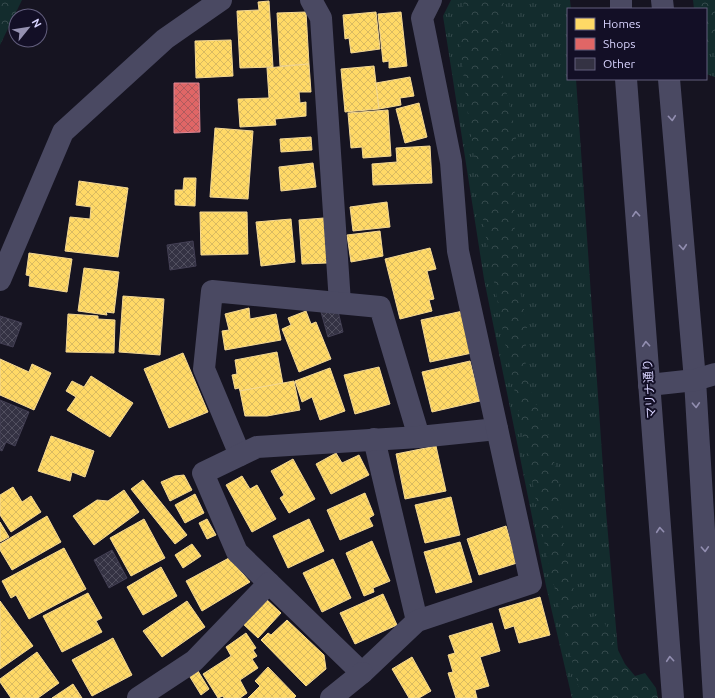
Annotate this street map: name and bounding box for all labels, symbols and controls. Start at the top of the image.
north arrow [8,8,48,48]
legend [567,8,707,80]
text: N [29,16,44,30]
text: Homes [603,17,641,30]
text: Shops [603,37,635,50]
text: Other [603,57,636,70]
one-way arrow [668,115,677,121]
one-way arrow [632,211,641,217]
one-way arrow [679,244,688,250]
one-way arrow [641,341,650,347]
street label: マリナ通り [640,359,658,419]
one-way arrow [692,402,701,408]
one-way arrow [656,527,665,533]
one-way arrow [700,546,709,552]
one-way arrow [666,656,675,662]

